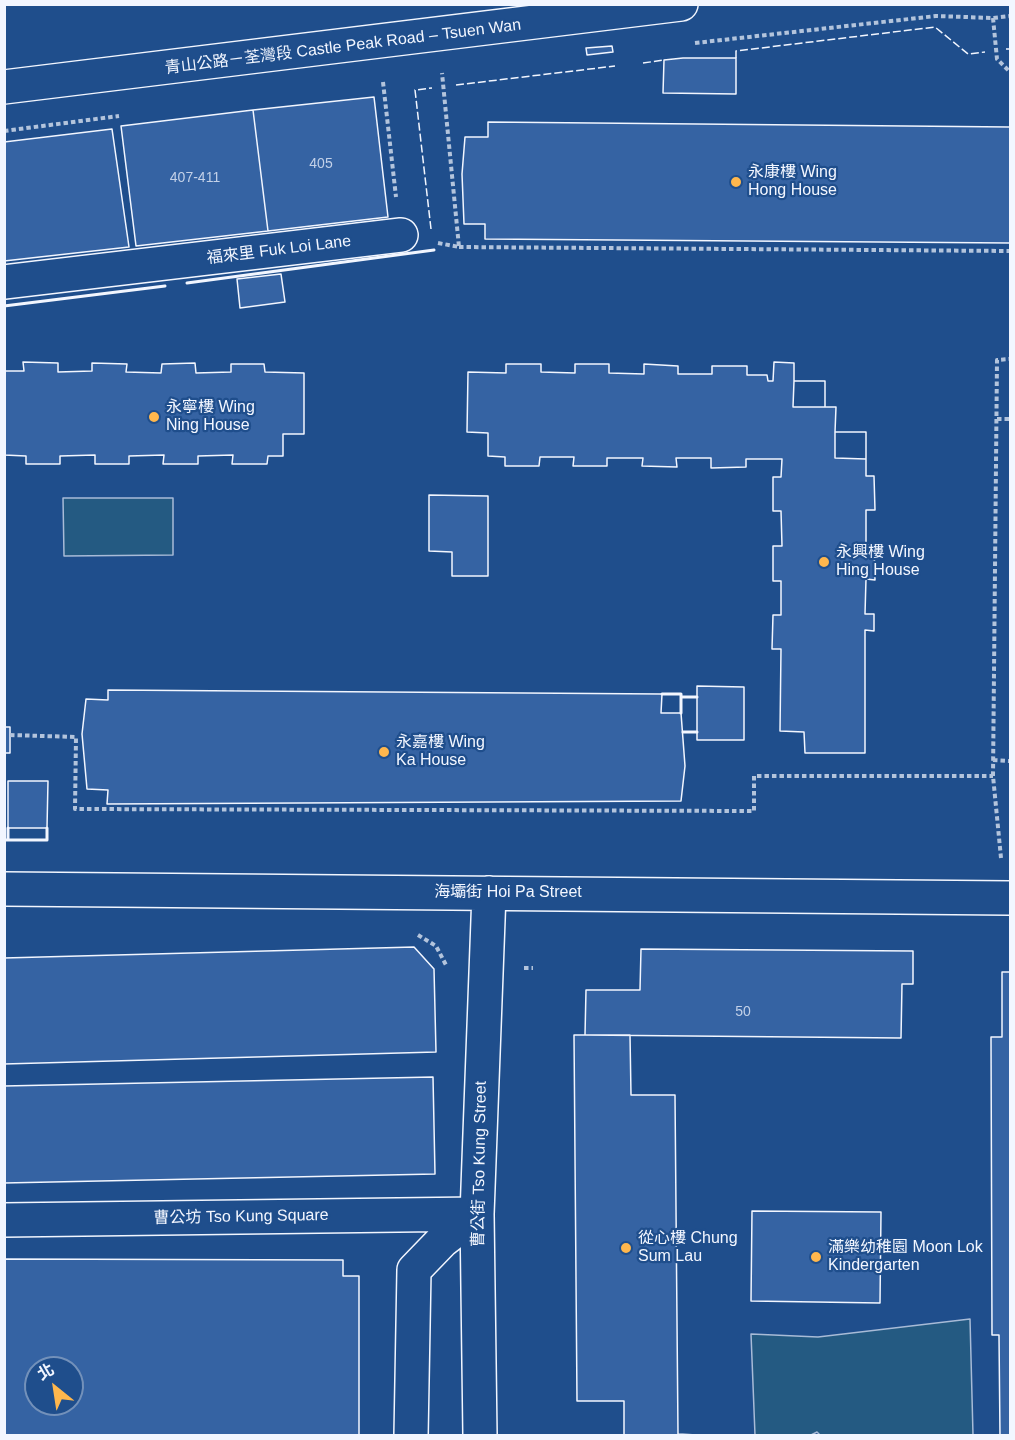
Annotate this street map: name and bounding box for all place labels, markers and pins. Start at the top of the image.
place label: 永康樓 Wing Hong House [748,163,837,201]
marker: 永康樓 Wing Hong House [729,175,743,189]
place label: 永寧樓 Wing Ning House [166,398,255,436]
marker: 永寧樓 Wing Ning House [147,410,161,424]
place label: 永興樓 Wing Hing House [836,543,925,581]
marker: 永興樓 Wing Hing House [817,555,831,569]
place label: 永嘉樓 Wing Ka House [396,733,485,771]
marker: 永嘉樓 Wing Ka House [377,745,391,759]
place label: 從心樓 Chung Sum Lau [638,1229,738,1267]
place label: 滿樂幼稚園 Moon Lok Kindergarten [828,1238,983,1276]
marker: 從心樓 Chung Sum Lau [619,1241,633,1255]
marker: 滿樂幼稚園 Moon Lok Kindergarten [809,1250,823,1264]

